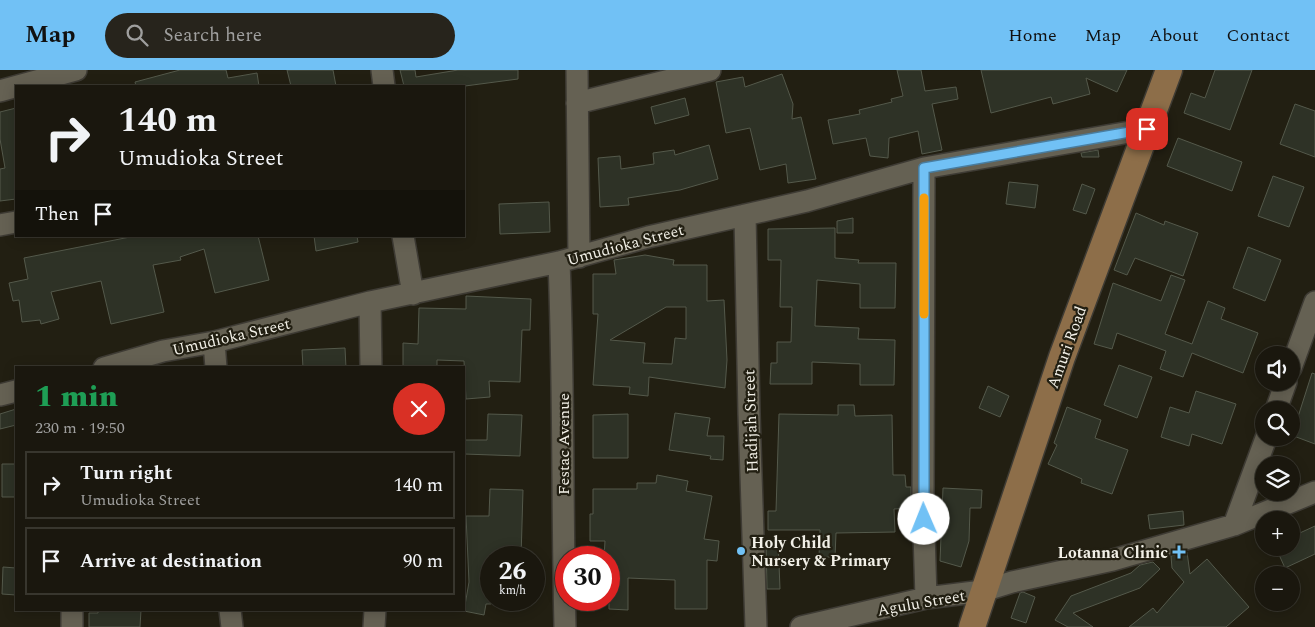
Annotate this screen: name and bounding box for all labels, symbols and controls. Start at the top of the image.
search box [105,13,455,58]
text: Map [25,17,75,53]
icon: search [123,21,151,49]
text: Search here [163,21,262,50]
text: Home [1008,22,1057,49]
text: Map [1085,22,1121,49]
text: About [1149,22,1199,49]
text: Contact [1227,22,1290,49]
text: 140 m [118,94,217,147]
icon: right [35,105,100,170]
pin [1126,108,1168,150]
icon: arrive [1133,115,1161,143]
text: Umudioka Street [118,142,284,175]
text: Then [35,200,79,229]
icon: arrive [89,200,117,228]
street label: Umudioka Street [564,218,687,272]
street label: Amuri Road [1041,303,1093,392]
street label: Umudioka Street [170,312,293,362]
map controls [1255,346,1300,611]
button: sound [1255,346,1300,391]
street label: Hadijah Street [737,369,765,473]
text: 1 min [35,374,118,420]
button: close [393,383,445,435]
street label: Festac Avenue [552,393,576,495]
button: search [1255,401,1300,446]
text: 230 m · 19:50 [35,416,125,440]
button: layers [1255,456,1300,501]
text: Turn right [80,459,173,488]
icon: right [37,471,65,499]
text: 140 m [393,471,443,500]
text: Umudioka Street [80,488,200,512]
position arrow [897,492,949,544]
button: + [1255,511,1300,556]
place label: Holy Child Nursery & Primary [751,531,892,573]
place label: Lotanna Clinic [1058,541,1168,565]
marker: Holy Child Nursery & Primary [735,545,747,557]
marker: Lotanna Clinic [1172,545,1186,559]
speed limit sign: 30 [555,546,620,611]
icon: arrive [37,547,65,575]
text: Arrive at destination [80,547,262,576]
text: 90 m [403,547,443,576]
text: 26 [498,553,527,591]
button: − [1255,566,1300,611]
text: km/h [499,581,526,600]
street label: Agulu Street [875,583,967,623]

